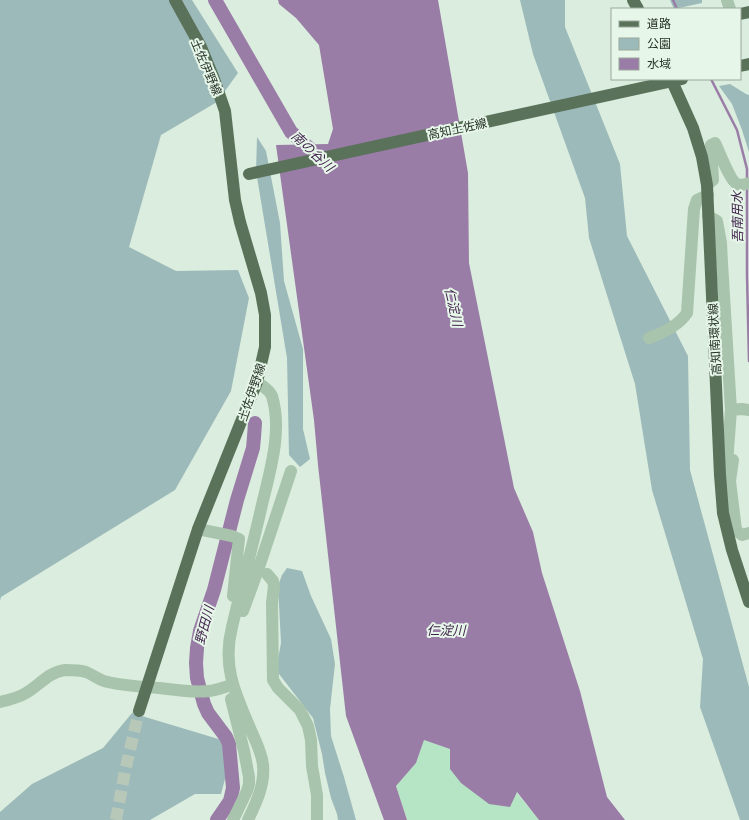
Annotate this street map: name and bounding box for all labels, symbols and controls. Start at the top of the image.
legend [611,8,741,80]
text: 道路 [647,16,671,30]
text: 公園 [647,36,671,50]
street label: 土佐伊野線 [189,37,225,97]
text: 水域 [647,56,671,70]
street label: 高知土佐線 [426,115,488,141]
water label: 南の谷川 [289,127,339,176]
water label: 吾南用水 [729,189,745,243]
water label: 仁淀川 [442,286,467,330]
street label: 高知南環状線 [705,303,723,375]
street label: 土佐伊野線 [235,361,267,423]
water label: 野田川 [191,602,217,646]
water label: 仁淀川 [426,622,467,638]

